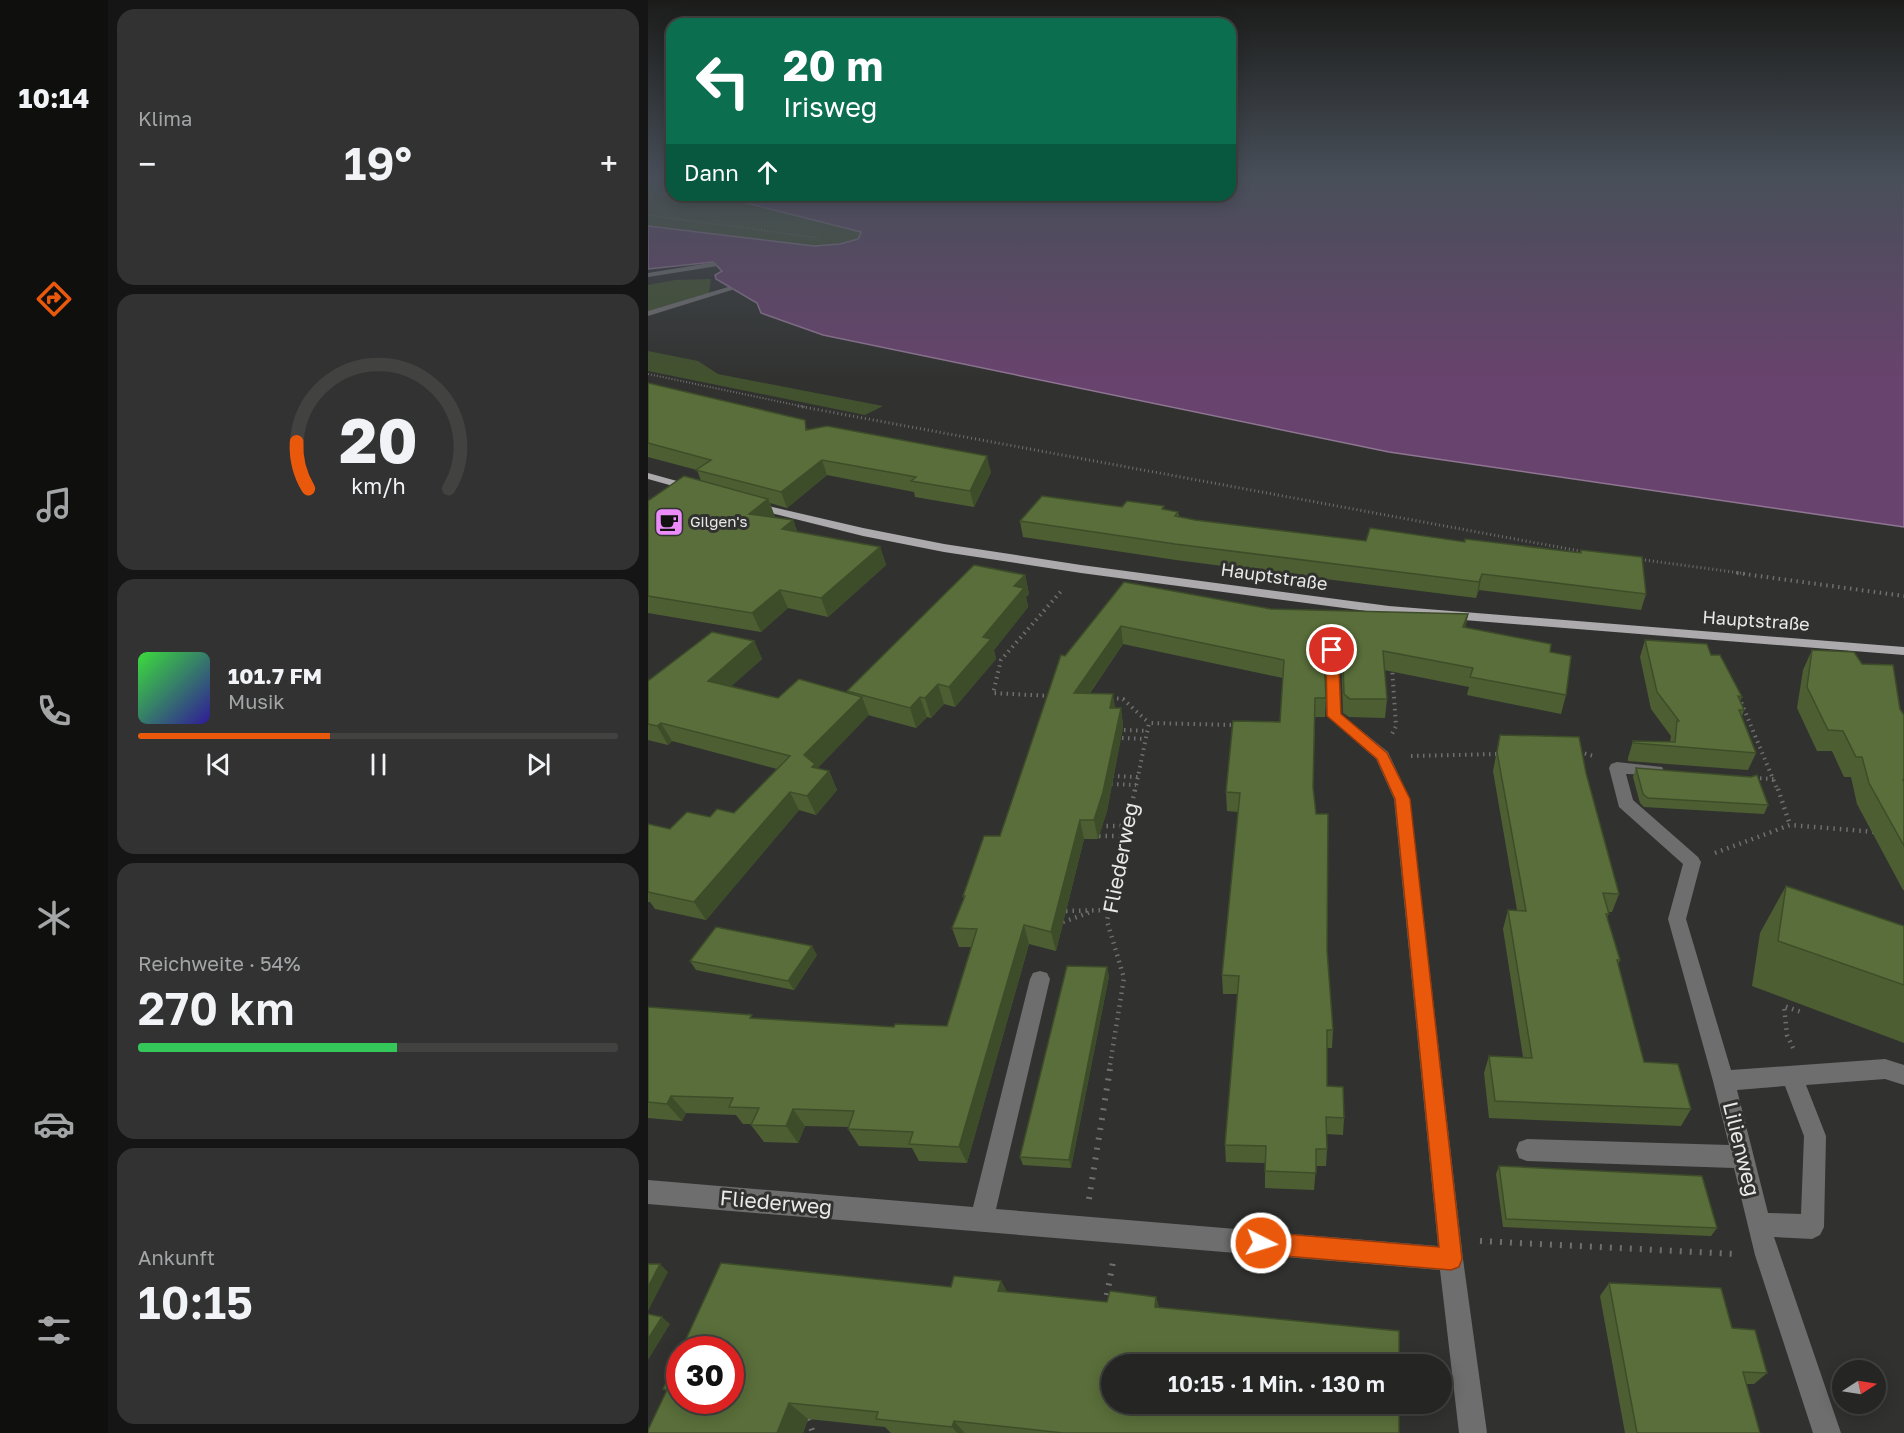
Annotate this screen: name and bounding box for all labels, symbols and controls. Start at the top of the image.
text: 20 m [783,40,883,90]
icon: left [684,42,762,120]
text: 10:14 [19,82,89,114]
text: Irisweg [783,91,877,123]
text: Klima [138,106,192,130]
text: 19° [344,136,412,190]
text: − [138,144,156,183]
text: + [600,144,618,183]
icon: ahead [751,156,784,189]
text: Dann [684,159,739,186]
icon: directions [33,278,75,320]
text: 20 [339,402,417,477]
text: km/h [351,473,405,499]
icon: music [33,484,75,526]
cafe icon: Gilgen's [653,506,685,538]
place label: Gilgen's [690,512,748,530]
street label: Hauptstraße [1219,558,1329,594]
street label: Hauptstraße [1702,605,1811,635]
pin [1306,624,1357,675]
icon: arrive [1315,633,1348,666]
text: 101.7 FM [228,662,322,689]
text: Musik [228,689,285,713]
icon: phone [33,690,75,732]
icon: previous [202,748,235,781]
icon: pause [362,748,395,781]
icon: next [522,748,555,781]
street label: Fliederweg [1097,800,1144,916]
icon: climate [33,897,75,939]
text: Reichweite · 54% [138,951,301,975]
text: 270 km [138,981,295,1035]
street label: Lilienweg [1718,1099,1766,1199]
icon: car [33,1103,75,1145]
street label: Fliederweg [719,1184,833,1220]
position arrow [1229,1211,1293,1275]
text: Ankunft [138,1245,215,1269]
text: 10:15 [138,1275,253,1329]
icon: filters [33,1309,75,1351]
speed limit sign: 30 [666,1336,744,1414]
north arrow [1832,1360,1886,1414]
map controls [1832,1360,1886,1414]
text: 10:15 · 1 Min. · 130 m [1168,1370,1385,1397]

